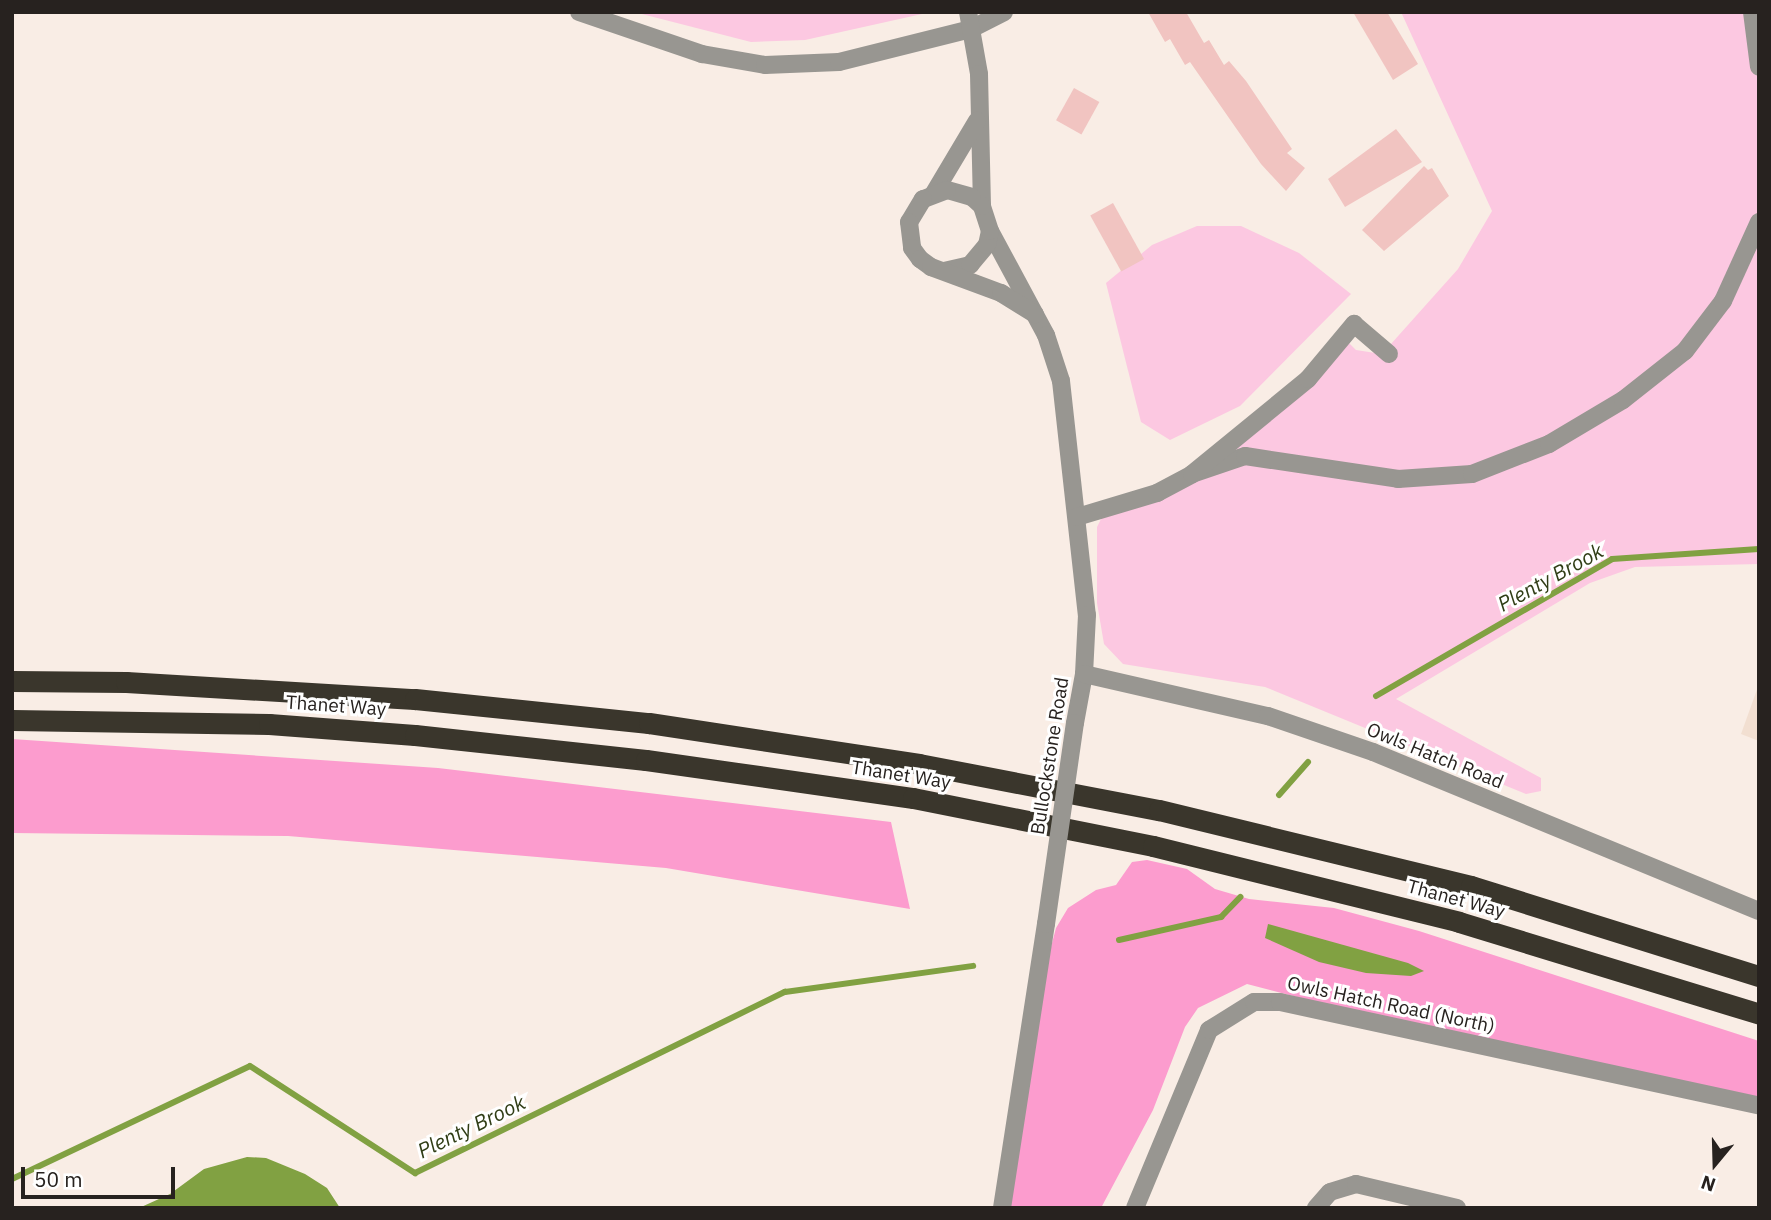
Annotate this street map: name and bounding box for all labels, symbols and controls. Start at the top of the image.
water label: Plenty Brook [1493,538,1607,616]
street label: Bullockstone Road [1026,676,1074,836]
street label: Thanet Way [285,691,387,721]
street label: Owls Hatch Road [1363,718,1507,794]
street label: Thanet Way [850,756,952,794]
street label: Thanet Way [1405,875,1507,923]
street label: Owls Hatch Road (North) [1285,972,1497,1038]
water label: Plenty Brook [413,1089,529,1163]
north arrow [1680,1129,1750,1199]
scale bar [24,1154,178,1198]
text: 50 m [34,1165,83,1193]
text: N [1698,1170,1719,1197]

